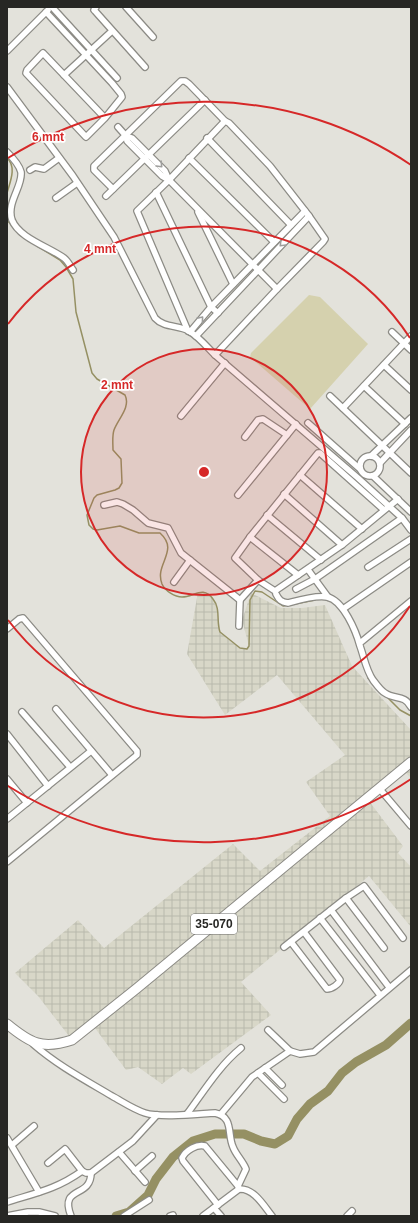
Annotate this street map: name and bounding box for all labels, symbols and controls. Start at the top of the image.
text: 6 mnt [32,130,64,144]
one-way arrow [155,160,163,168]
one-way arrow [279,239,287,247]
text: 4 mnt [84,242,116,256]
one-way arrow [196,317,203,324]
text: 2 mnt [101,378,133,392]
centre of rings [197,465,211,479]
road number: 35-070 [191,914,237,934]

